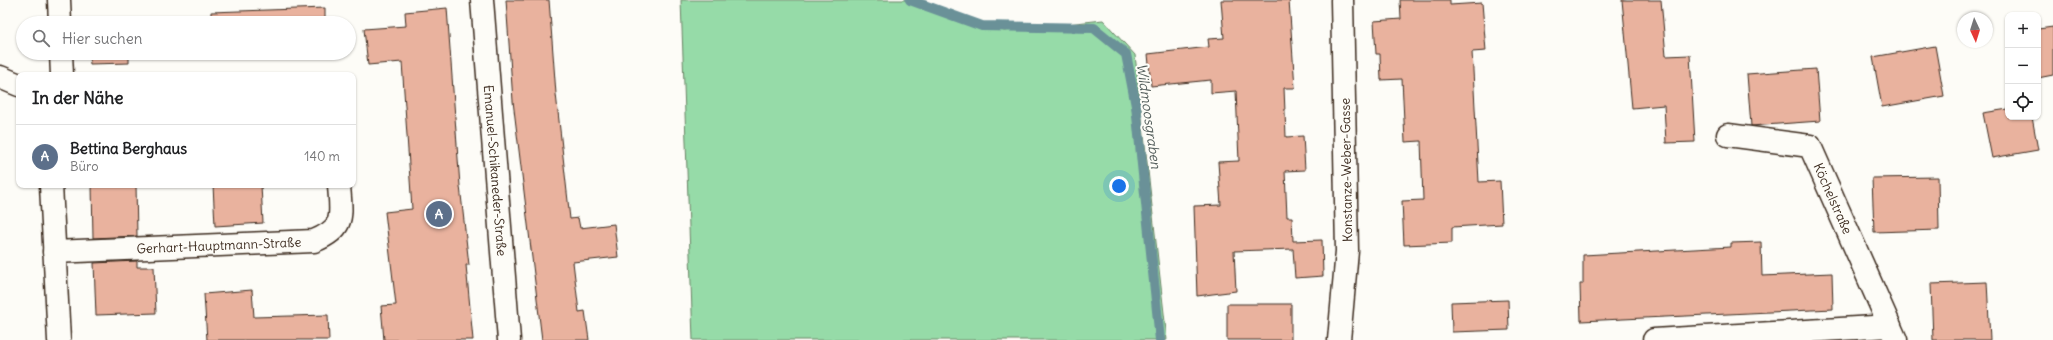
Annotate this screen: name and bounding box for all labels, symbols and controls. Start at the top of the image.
north arrow [1957,12,1993,48]
map controls [2005,12,2041,120]
button: + [2005,12,2041,48]
search box [16,16,356,60]
icon: search [30,27,52,49]
text: Hier suchen [62,29,142,48]
button: − [2005,48,2041,84]
water label: Wildmoosgraben [1133,62,1165,171]
street label: Emanuel-Schikaneder-Straße [480,84,510,257]
button: locate [2005,84,2041,120]
text: In der Nähe [32,87,124,109]
street label: Konstanze-Weber-Gasse [1337,98,1356,242]
text: Bettina Berghaus [70,139,187,158]
text: A [41,148,49,165]
text: 140 m [304,148,340,165]
text: Büro [70,158,99,175]
street label: Köchelstraße [1810,160,1856,237]
your location [1109,176,1129,196]
pin: A [426,199,452,229]
street label: Gerhart-Hauptmann-Straße [136,234,302,258]

